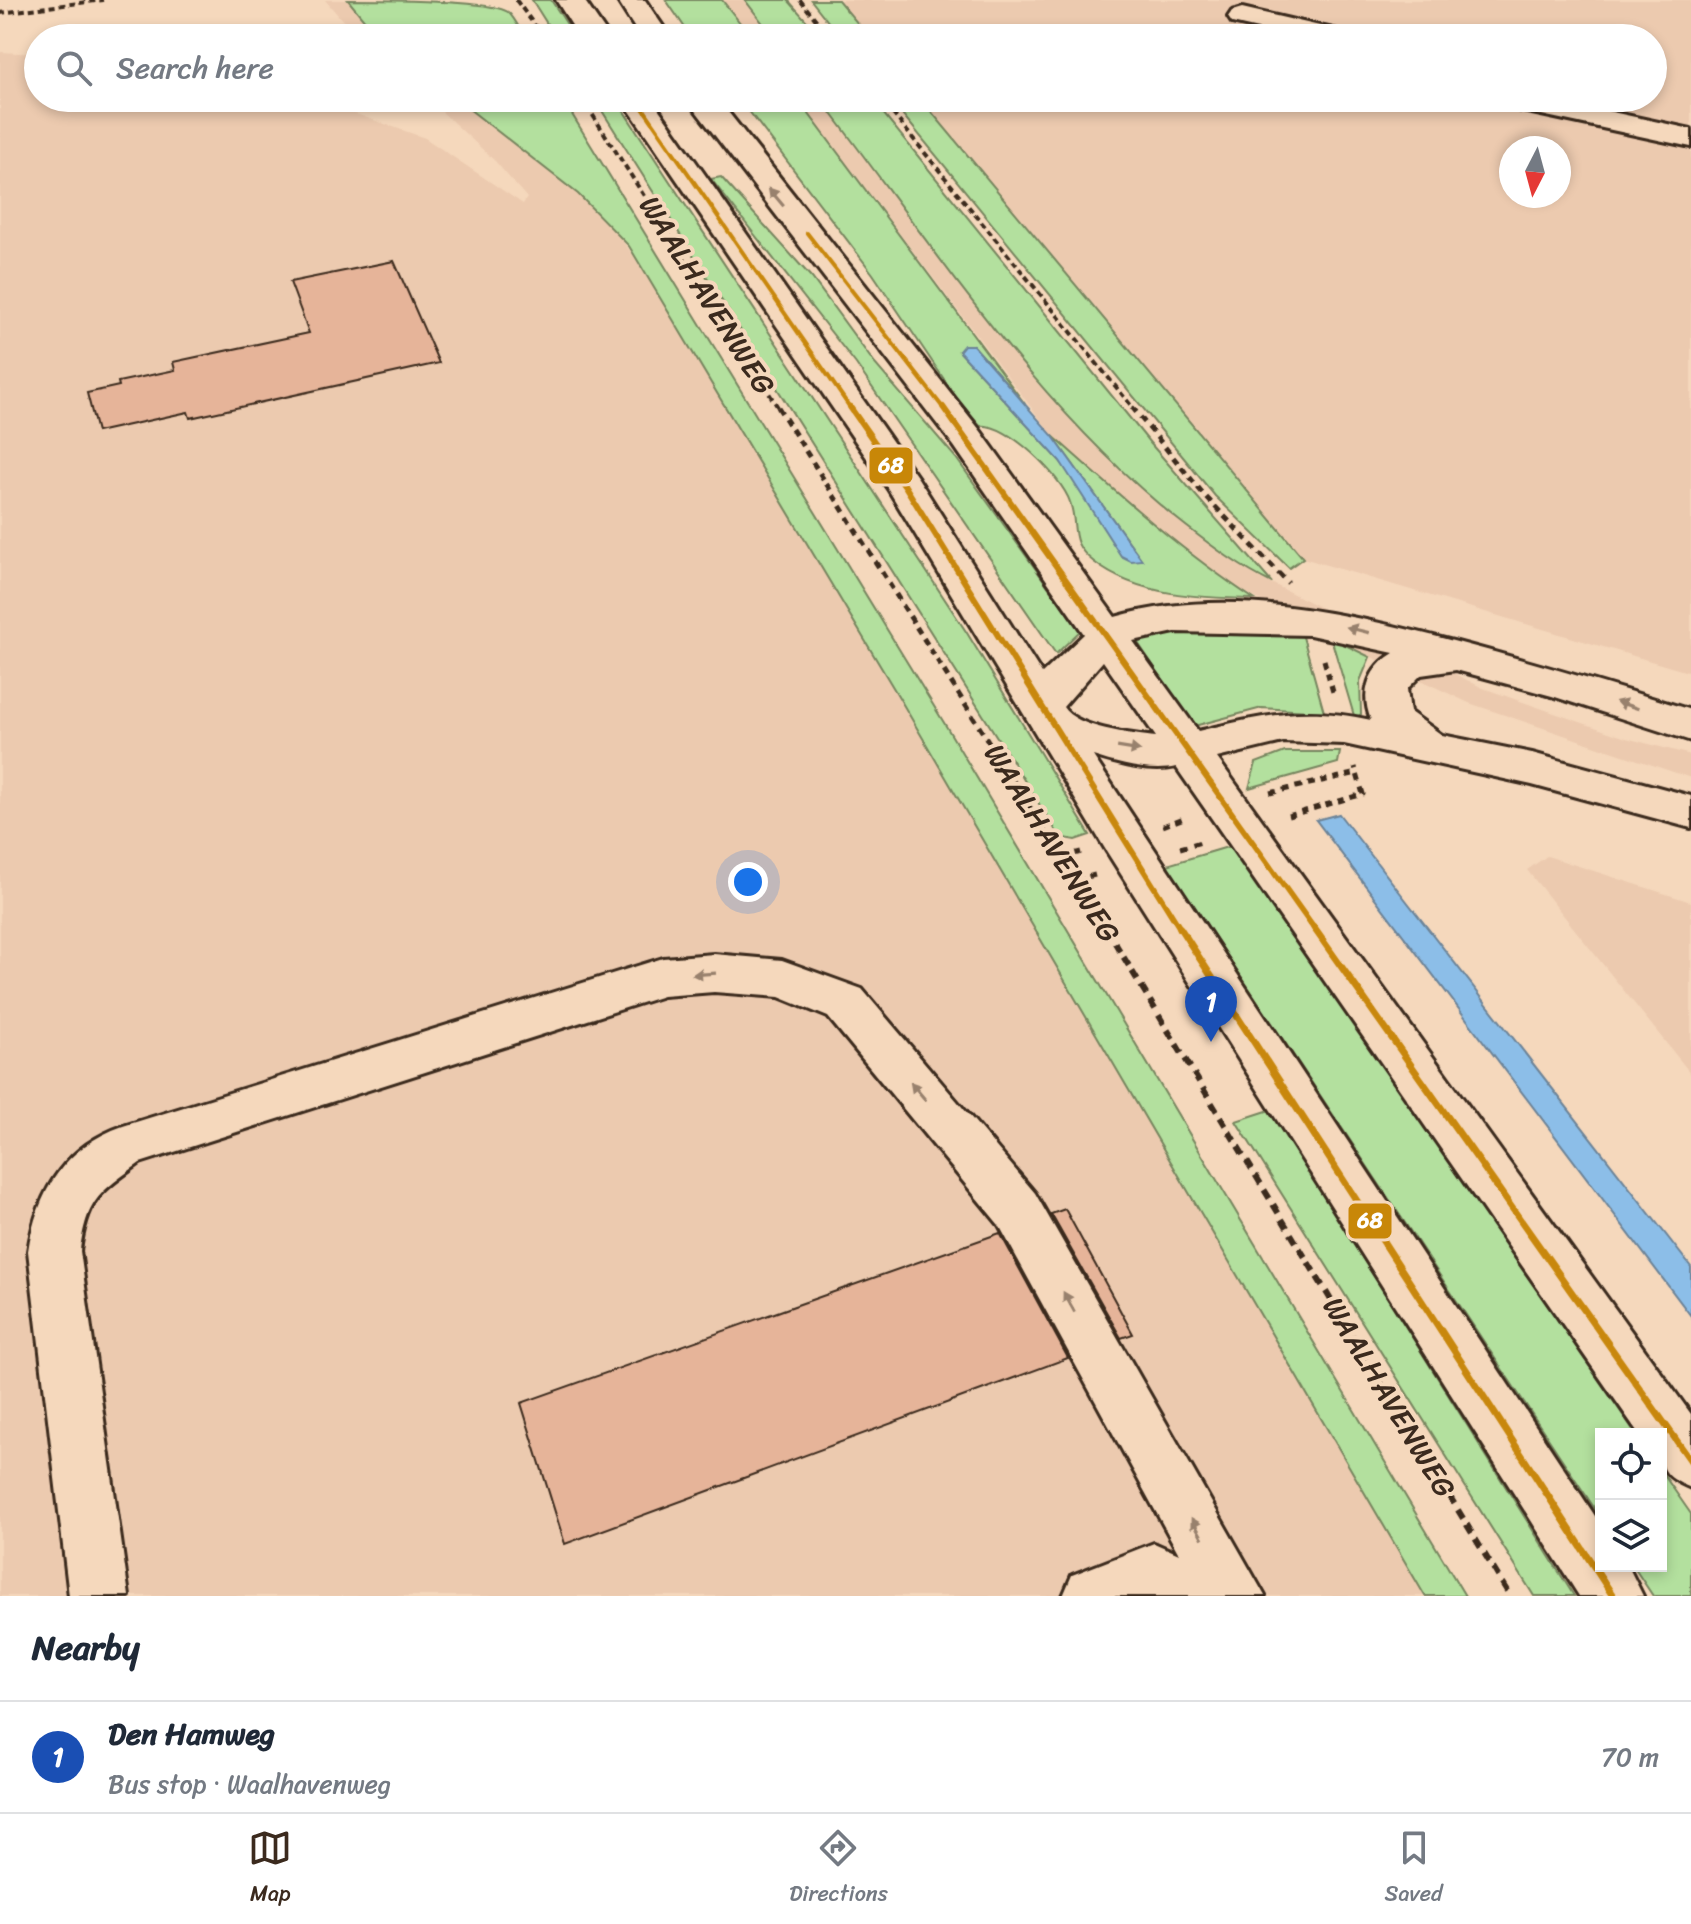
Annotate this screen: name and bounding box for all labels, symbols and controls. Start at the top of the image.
search box [24,24,1667,112]
text: Search here [116,41,274,95]
icon: search [52,46,96,90]
north arrow [1499,136,1571,208]
street label: WAALHAVENWEG [624,184,790,406]
one-way arrow [768,187,785,207]
line badge: 68 [868,446,914,485]
text: 68 [877,446,905,485]
one-way arrow [1345,624,1370,636]
one-way arrow [1614,698,1638,711]
street label: WAALHAVENWEG [969,732,1135,954]
one-way arrow [1117,744,1142,756]
your location [728,862,768,902]
one-way arrow [691,968,716,981]
pin: 1 [1185,976,1237,1042]
one-way arrow [910,1081,927,1101]
text: 68 [1356,1201,1384,1240]
line badge: 68 [1347,1202,1393,1240]
street label: WAALHAVENWEG [1307,1286,1471,1509]
one-way arrow [1062,1291,1076,1313]
map controls [1595,1428,1667,1572]
button: locate [1595,1428,1667,1500]
button: layers [1595,1500,1667,1572]
one-way arrow [1190,1517,1204,1539]
text: Nearby [32,1618,140,1678]
text: Den Hamweg [108,1707,275,1761]
text: 1 [52,1734,64,1780]
text: 70 m [1601,1734,1659,1780]
text: Bus stop · Waalhavenweg [108,1761,391,1807]
tab: Map [248,1826,292,1913]
tab: Directions [789,1826,888,1913]
tab: Saved [1385,1826,1443,1913]

